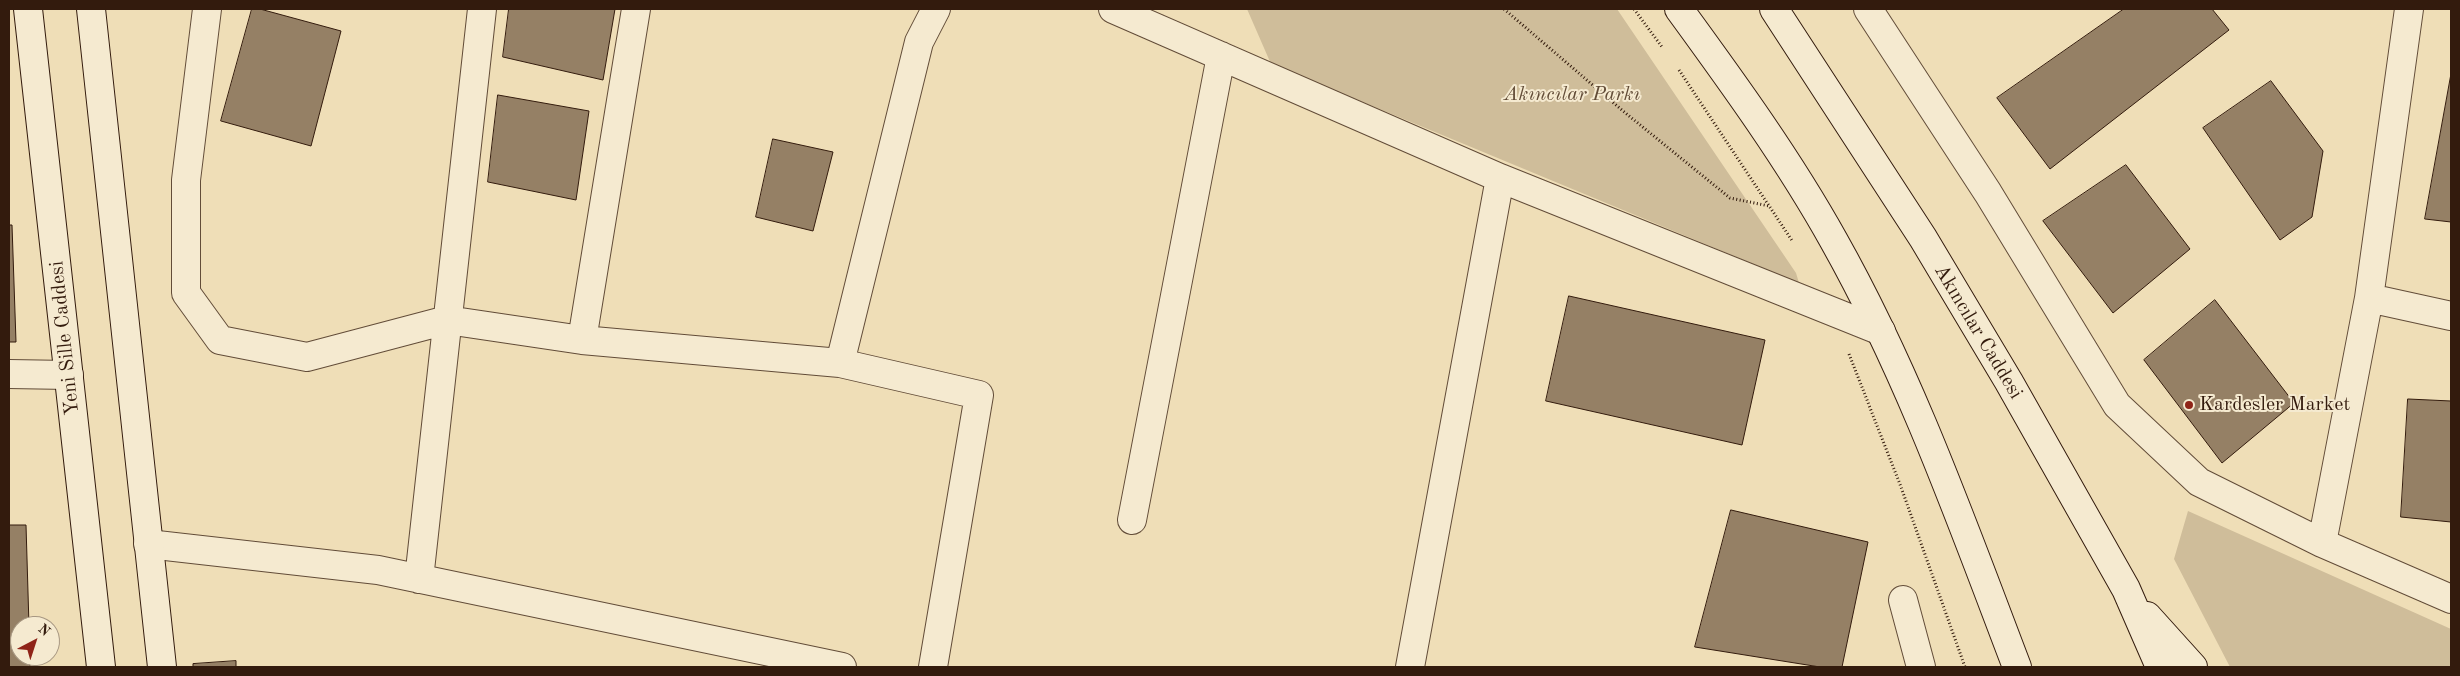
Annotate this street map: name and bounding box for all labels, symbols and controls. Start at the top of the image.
park label: Akıncılar Parkı [1504,83,1640,107]
street label: Yeni Sille Caddesi [45,260,85,416]
street label: Akıncılar Caddesi [1928,260,2028,404]
place label: Kardesler Market [2199,393,2350,417]
marker: Kardesler Market [2183,399,2195,411]
north arrow [10,616,60,666]
text: N [35,621,53,639]

